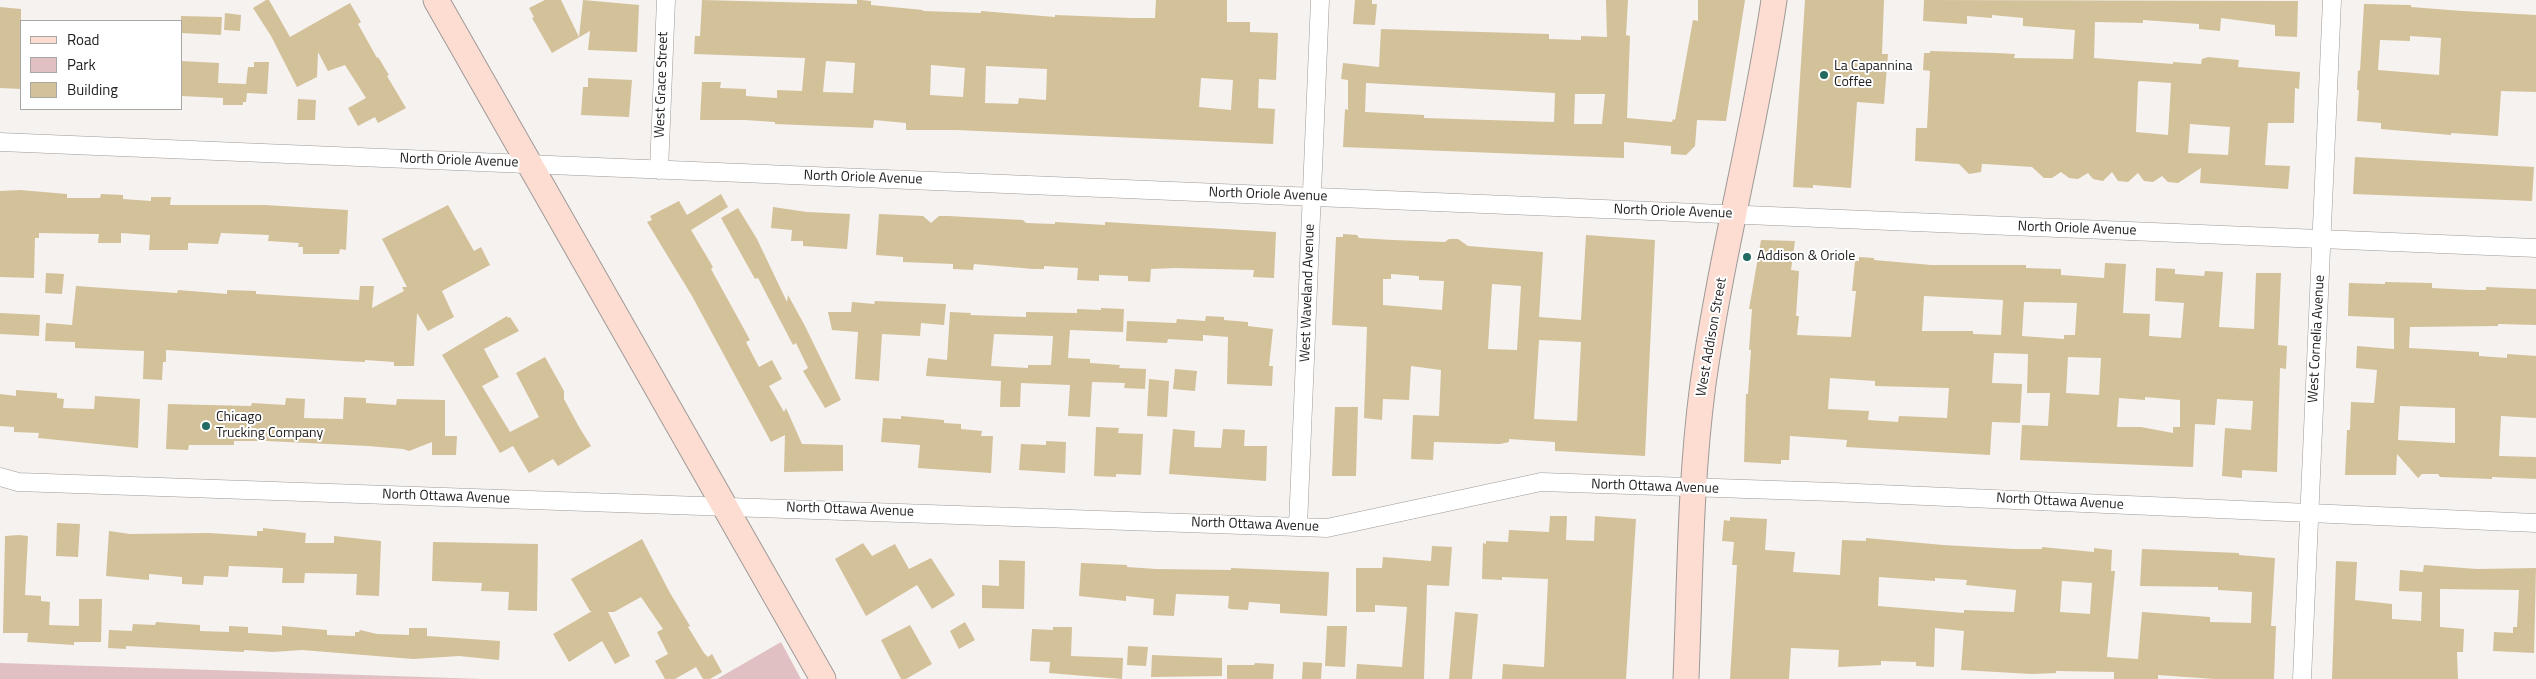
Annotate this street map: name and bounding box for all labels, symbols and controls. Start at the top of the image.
legend [20,20,182,110]
text: Road [67,28,99,51]
street label: West Grace Street [652,32,672,138]
text: Park [67,53,96,76]
place label: La Capannina Coffee [1834,59,1912,92]
marker: La Capannina Coffee [1818,69,1830,81]
text: Building [67,78,118,101]
street label: North Oriole Avenue [399,151,519,171]
street label: North Oriole Avenue [803,168,923,188]
street label: North Oriole Avenue [1208,185,1328,205]
street label: North Oriole Avenue [1613,202,1733,222]
street label: North Oriole Avenue [2017,219,2137,239]
street label: West Waveland Avenue [1297,223,1319,363]
place label: Addison & Oriole [1757,249,1855,265]
marker: Addison & Oriole [1741,251,1753,263]
street label: West Cornelia Avenue [2305,275,2329,403]
street label: West Addison Street [1693,276,1731,398]
place label: Chicago Trucking Company [216,410,323,442]
marker: Chicago Trucking Company [200,420,212,432]
street label: North Ottawa Avenue [1591,476,1719,498]
street label: North Ottawa Avenue [382,486,510,508]
street label: North Ottawa Avenue [1996,490,2124,514]
street label: North Ottawa Avenue [786,499,914,521]
street label: North Ottawa Avenue [1191,514,1319,536]

